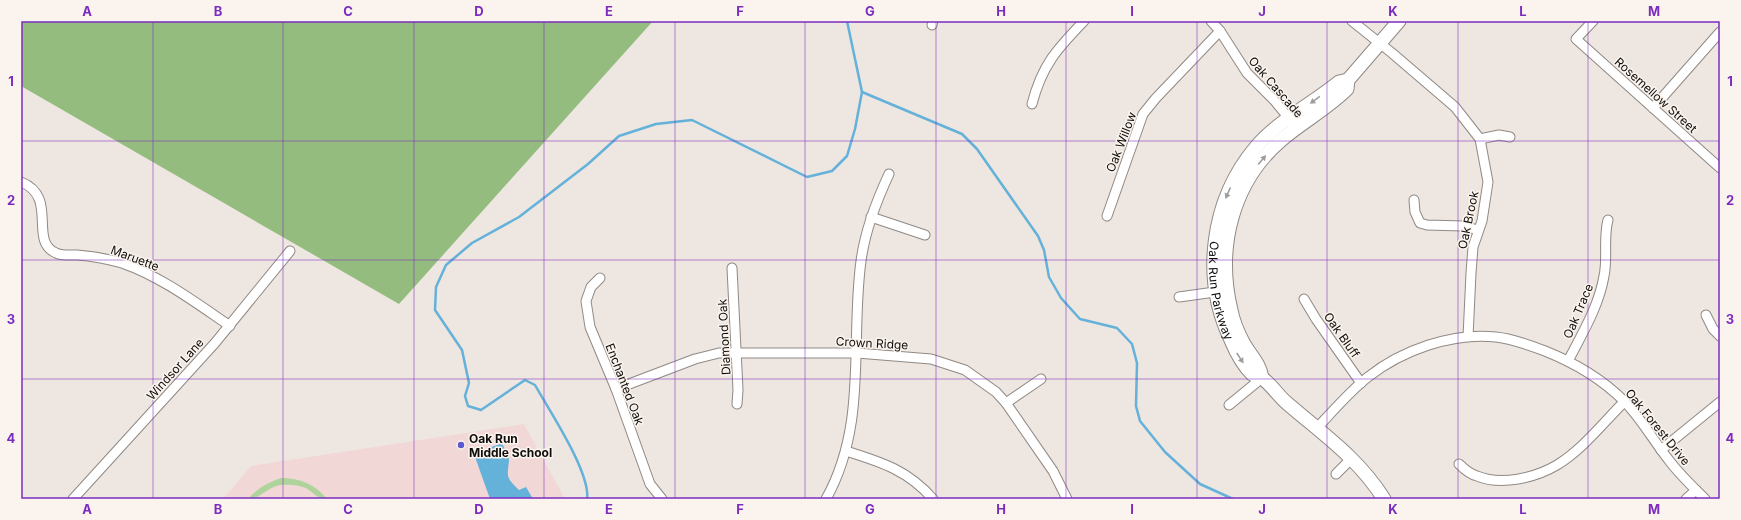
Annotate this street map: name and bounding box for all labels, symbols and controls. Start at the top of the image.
text: A [82,3,92,19]
text: B [214,3,223,19]
text: C [343,3,353,19]
text: D [474,3,484,19]
text: E [605,3,613,19]
text: F [736,3,744,19]
text: G [865,3,875,19]
text: H [996,3,1006,19]
text: I [1130,3,1134,19]
text: J [1258,3,1266,19]
text: K [1388,3,1398,19]
text: L [1519,3,1527,19]
text: M [1648,3,1660,19]
street label: Oak Cascade [1245,53,1307,121]
street label: Rosemellow Street [1612,54,1700,136]
text: 1 [8,73,14,89]
text: 1 [1727,73,1733,89]
one-way arrow [1310,95,1321,104]
street label: Oak Willow [1103,110,1139,174]
one-way arrow [1258,155,1267,165]
one-way arrow [1225,187,1231,199]
street label: Oak Brook [1455,189,1482,250]
text: 2 [7,192,15,208]
text: 2 [1726,192,1734,208]
street label: Oak Run Parkway [1206,240,1237,342]
street label: Maruette [109,242,161,274]
street label: Oak Trace [1560,281,1596,341]
street label: Diamond Oak [714,298,733,376]
street label: Oak Bluff [1321,309,1363,361]
text: 3 [7,311,15,327]
text: 3 [1726,311,1734,327]
street label: Crown Ridge [835,334,909,352]
street label: Windsor Lane [143,335,207,403]
street label: Enchanted Oak [603,341,648,427]
one-way arrow [1237,352,1244,364]
street label: Oak Forest Drive [1622,386,1694,468]
text: 4 [7,430,16,446]
text: 4 [1726,430,1735,446]
place label: Oak Run Middle School [469,431,552,460]
marker: Oak Run Middle School [456,440,466,450]
text: A [82,501,92,517]
text: B [214,501,223,517]
text: C [343,501,353,517]
text: D [474,501,484,517]
text: E [605,501,613,517]
text: F [736,501,744,517]
text: G [865,501,875,517]
text: H [996,501,1006,517]
text: I [1130,501,1134,517]
text: J [1258,501,1266,517]
text: K [1388,501,1398,517]
text: L [1519,501,1527,517]
text: M [1648,501,1660,517]

